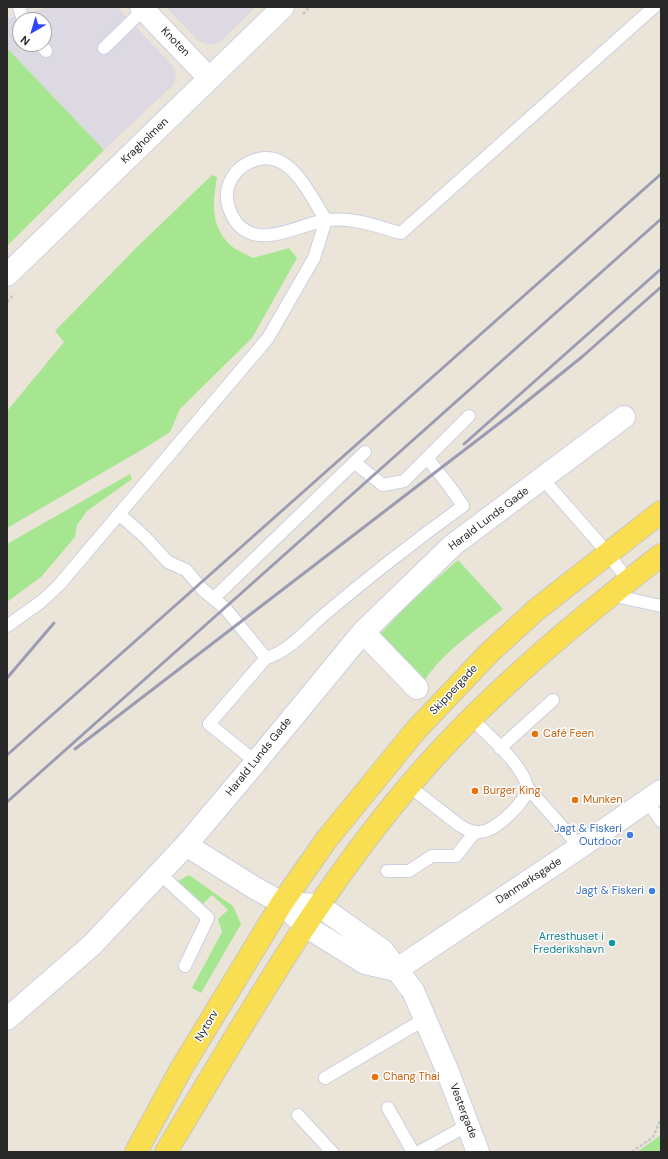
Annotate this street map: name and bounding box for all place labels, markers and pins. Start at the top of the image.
place label: Café Feen [543,727,594,741]
marker: Café Feen [530,729,540,739]
place label: Burger King [483,784,541,798]
marker: Burger King [470,786,480,796]
place label: Munken [583,793,623,807]
marker: Munken [570,795,580,805]
place label: Jagt & Fiskeri Outdoor [554,822,622,848]
marker: Jagt & Fiskeri Outdoor [625,830,635,840]
place label: Jagt & Fiskeri [576,884,644,898]
marker: Jagt & Fiskeri [647,886,657,896]
place label: Arresthuset i Frederikshavn [533,930,604,956]
marker: Arresthuset i Frederikshavn [607,938,617,948]
place label: Chang Thai [383,1070,440,1084]
marker: Chang Thai [370,1072,380,1082]

